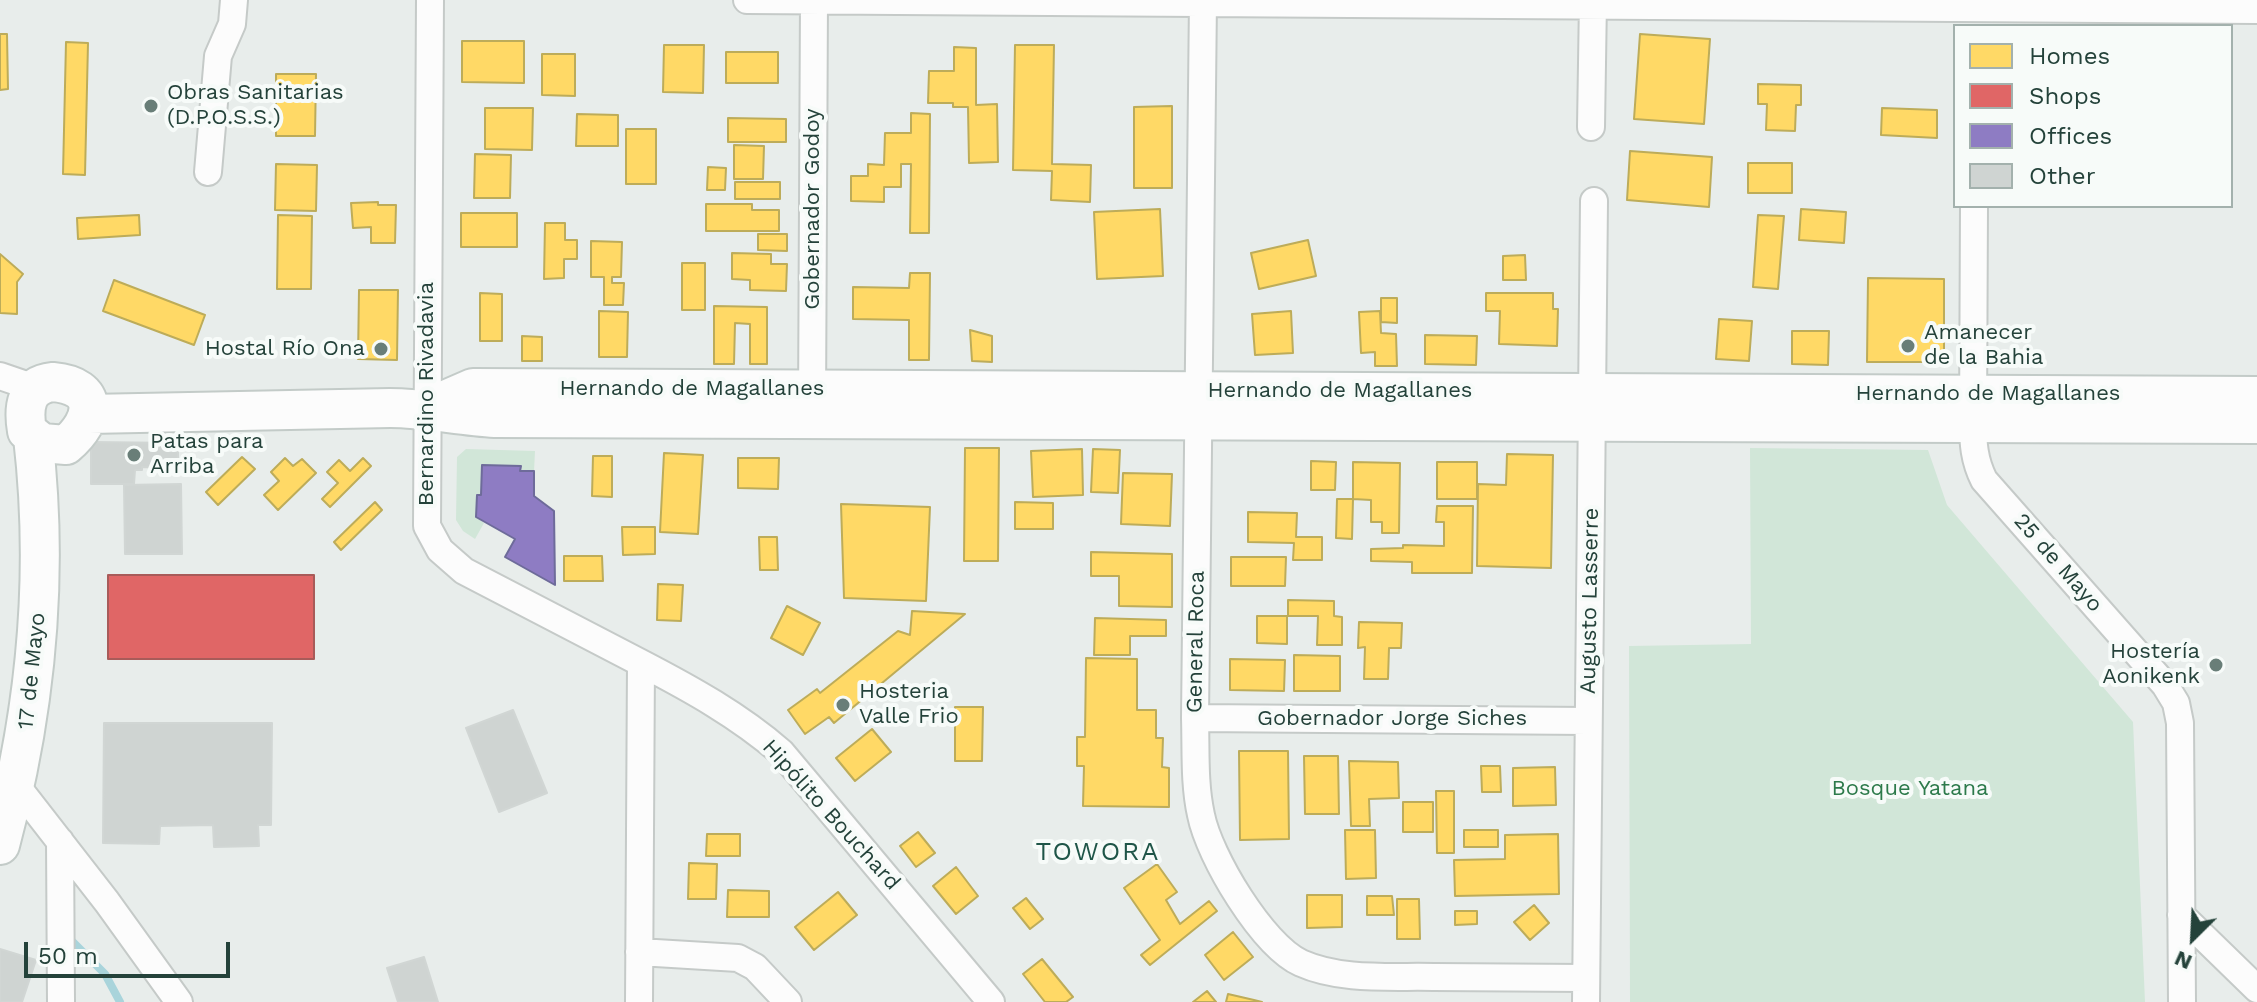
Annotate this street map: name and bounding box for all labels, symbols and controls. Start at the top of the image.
legend [1953,24,2233,208]
text: Homes [2029,42,2110,70]
place label: Obras Sanitarias (D.P.O.S.S.) [167,80,344,132]
text: Shops [2029,82,2101,110]
marker: Obras Sanitarias (D.P.O.S.S.) [142,97,160,115]
street label: Gobernador Godoy [800,108,826,310]
text: Offices [2029,122,2112,150]
text: Other [2029,162,2096,190]
street label: Bernardino Rivadavia [414,282,440,506]
place label: Amanecer de la Bahia [1924,320,2043,372]
place label: Hostal Río Ona [205,336,365,362]
marker: Amanecer de la Bahia [1899,337,1917,355]
marker: Hostal Río Ona [372,340,390,358]
street label: Hernando de Magallanes [560,376,824,402]
street label: Hernando de Magallanes [1208,378,1472,404]
street label: Hernando de Magallanes [1856,381,2120,407]
place label: Patas para Arriba [150,429,264,480]
marker: Patas para Arriba [125,446,143,464]
street label: Augusto Lasserre [1575,508,1605,694]
street label: 25 de Mayo [2008,508,2108,618]
street label: General Roca [1182,571,1210,713]
street label: 17 de Mayo [13,611,51,731]
place label: Hostería Aonikenk [2102,639,2200,690]
marker: Hostería Aonikenk [2207,656,2225,674]
place label: Hosteria Valle Frio [859,679,959,730]
marker: Hosteria Valle Frio [834,696,852,714]
street label: Gobernador Jorge Siches [1257,706,1527,732]
street label: Hipólito Bouchard [756,734,906,896]
park label: Bosque Yatana [1831,776,1989,802]
district label: TOWORA [1035,836,1161,868]
north arrow [2153,898,2233,978]
scale bar [28,926,234,976]
text: 50 m [38,942,98,970]
text: N [2170,946,2196,975]

